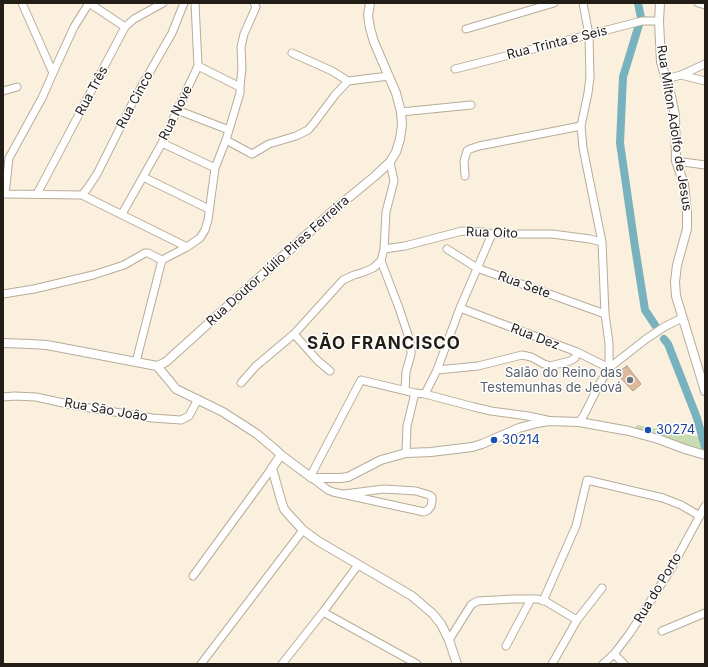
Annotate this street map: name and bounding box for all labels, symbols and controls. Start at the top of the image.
street label: Rua Trinta e Seis [505,23,609,63]
street label: Rua Milton Adolfo de Jesus [653,44,695,212]
street label: Rua Três [72,64,112,118]
street label: Rua Cinco [113,69,157,131]
street label: Rua Nove [156,83,196,143]
street label: Rua Doutor Júlio Pires Ferreira [203,193,353,329]
street label: Rua Oito [466,224,518,242]
street label: Rua Sete [496,268,552,302]
street label: Rua Dez [508,321,562,353]
district label: SÃO FRANCISCO [307,334,461,354]
place label: Salão do Reino das Testemunhas de Jeová [480,365,622,396]
marker: Salão do Reino das Testemunhas de Jeová [625,375,635,385]
street label: Rua São João [63,395,149,425]
place label: 30274 [656,422,695,438]
marker: 30274 [643,425,653,435]
place label: 30214 [502,432,540,448]
marker: 30214 [489,435,499,445]
street label: Rua do Porto [631,550,685,626]

